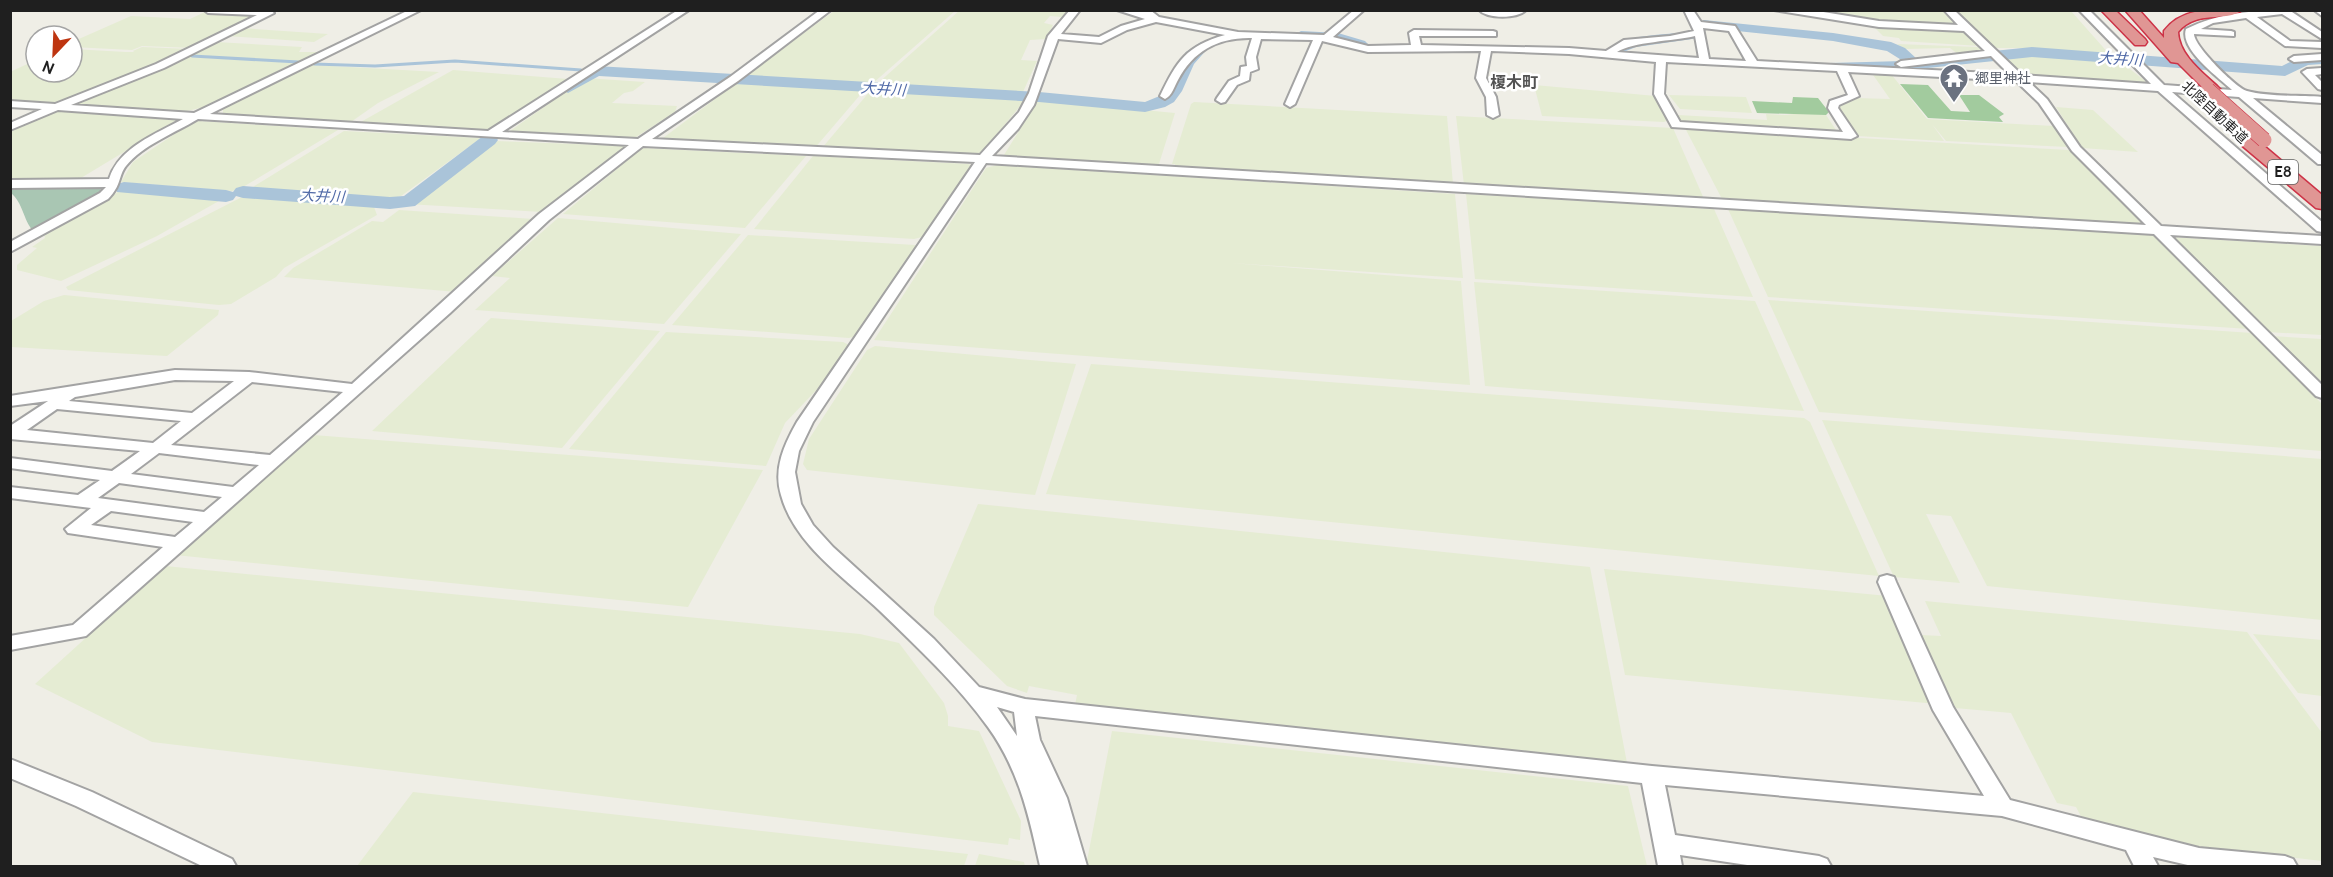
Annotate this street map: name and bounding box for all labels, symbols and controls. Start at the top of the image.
north arrow [24,24,84,84]
water label: 大井川 [2097,48,2145,70]
text: N [39,56,57,78]
temple icon: 郷里神社 [1938,62,1970,104]
place label: 郷里神社 [1975,69,2031,87]
district label: 榎木町 [1490,73,1538,92]
street label: 北陸自動車道 [2178,77,2252,147]
water label: 大井川 [860,78,908,100]
road number: E8 [2268,160,2298,184]
water label: 大井川 [299,186,347,206]

